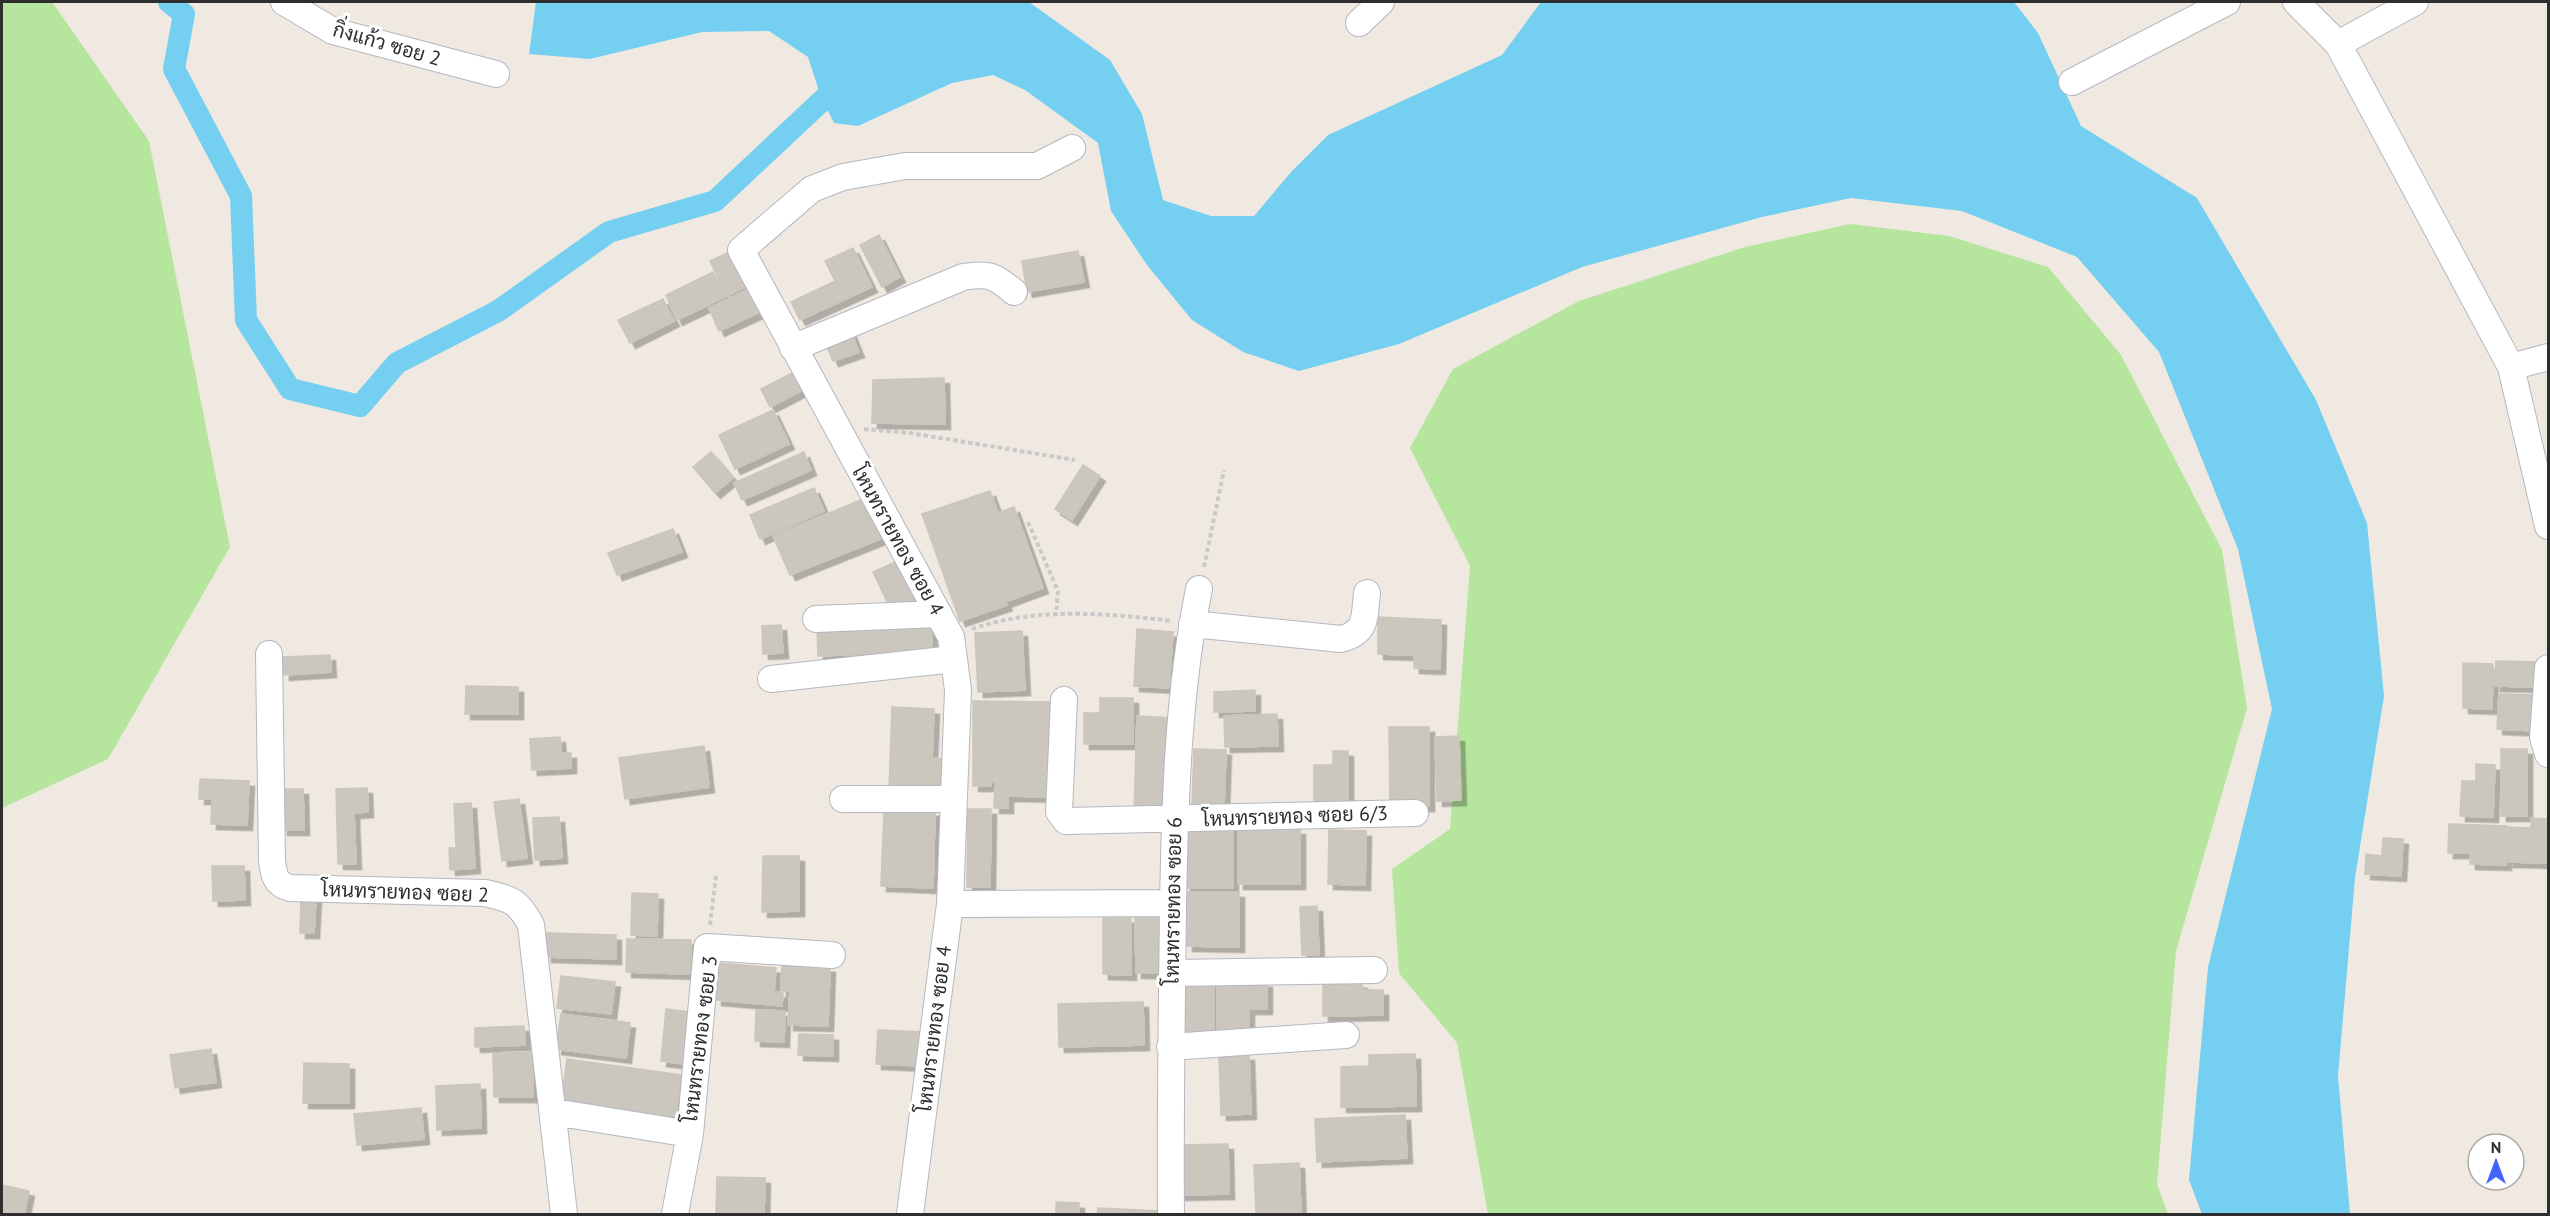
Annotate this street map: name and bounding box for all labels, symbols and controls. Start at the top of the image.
street label: กิ่งแก้ว ซอย 2 [330,13,445,72]
street label: โหนทรายทอง ซอย 4 [845,459,950,620]
street label: โหนทรายทอง ซอย 6/3 [1201,800,1388,832]
street label: โหนทรายทอง ซอย 6 [1159,817,1187,986]
street label: โหนทรายทอง ซอย 2 [320,876,489,908]
street label: โหนทรายทอง ซอย 4 [911,944,957,1115]
street label: โหนทรายทอง ซอย 3 [677,954,723,1125]
north arrow [2466,1132,2526,1192]
text: N [2491,1137,2501,1157]

